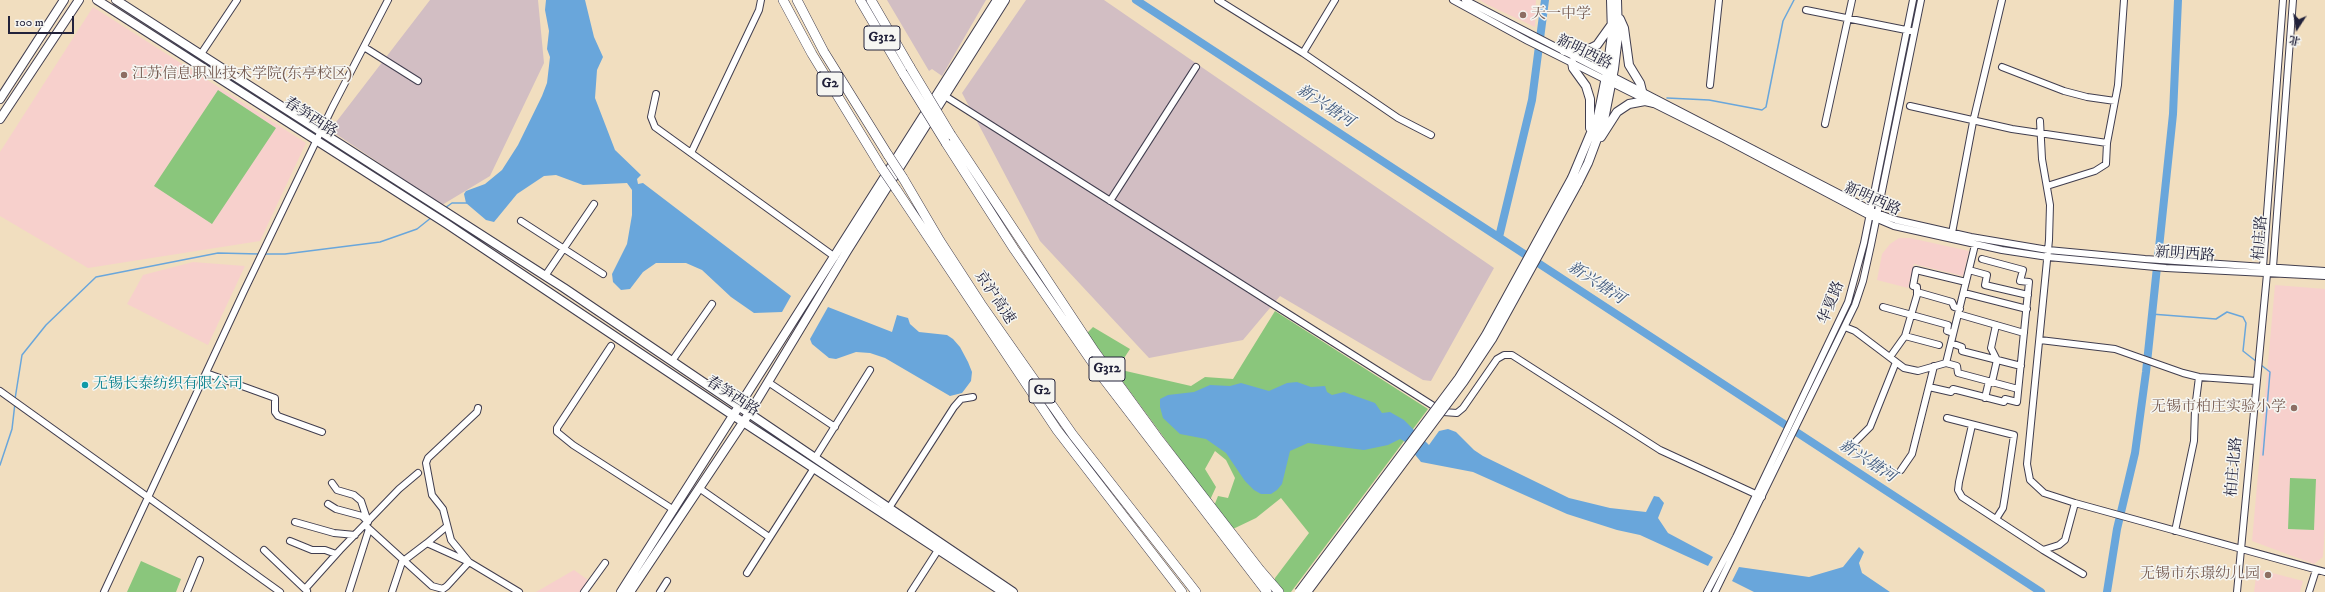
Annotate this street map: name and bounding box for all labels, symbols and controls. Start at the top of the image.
place label: 天一中学 [1531,6,1591,24]
scale bar [10,8,76,34]
north arrow [2277,8,2317,48]
marker: 天一中学 [1518,10,1528,20]
text: 100 m [15,15,44,30]
road number: G312 [864,26,900,50]
street label: 新明西路 [1553,32,1615,74]
text: 北 [2288,32,2301,48]
place label: 江苏信息职业技术学院(东亭校区) [132,66,352,84]
marker: 江苏信息职业技术学院(东亭校区) [119,70,129,80]
road number: G2 [817,72,843,96]
water label: 新兴塘河 [1293,82,1357,132]
street label: 春笋西路 [280,94,340,142]
street label: 新明西路 [1841,180,1903,220]
street label: 柏庄路 [2250,215,2272,261]
street label: 新明西路 [2154,244,2216,266]
water label: 新兴塘河 [1564,259,1628,309]
street label: 京沪高速 [970,268,1018,328]
street label: 华夏路 [1815,279,1849,327]
road number: G312 [1089,357,1125,381]
street label: 春笋西路 [702,373,762,421]
place label: 无锡长泰纺织有限公司 [93,376,243,394]
road number: G2 [1029,379,1055,403]
marker: 无锡长泰纺织有限公司 [80,380,90,390]
place label: 无锡市柏庄实验小学 [2151,399,2286,417]
marker: 无锡市柏庄实验小学 [2289,403,2299,413]
street label: 柏庄北路 [2223,436,2247,498]
water label: 新兴塘河 [1835,437,1899,487]
place label: 无锡市东璟幼儿园 [2140,566,2260,584]
marker: 无锡市东璟幼儿园 [2263,570,2273,580]

